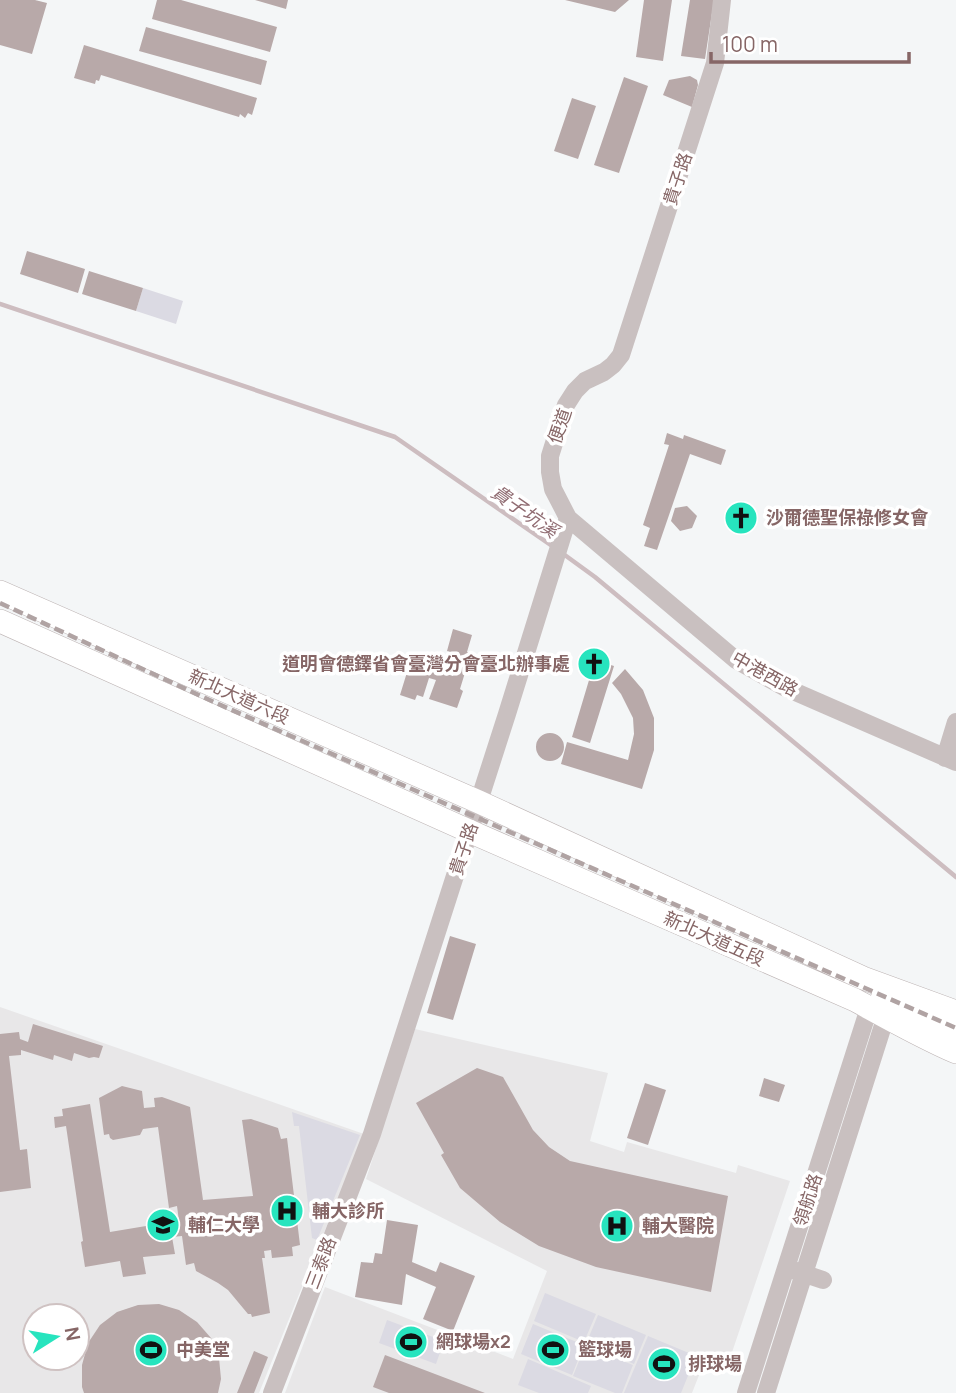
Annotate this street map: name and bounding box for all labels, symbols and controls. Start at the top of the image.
scale bar [711,21,909,65]
text: 100 m [722,30,778,58]
street label: 貴子路 [657,149,697,208]
street label: 便道 [542,405,576,447]
water label: 貴子坑溪 [486,479,566,545]
church icon: 沙爾德聖保祿修女會 [722,499,760,537]
place label: 沙爾德聖保祿修女會 [766,505,929,529]
church icon: 道明會德鐸省會臺灣分會臺北辦事處 [575,645,613,683]
street label: 中港西路 [728,645,803,701]
place label: 道明會德鐸省會臺灣分會臺北辦事處 [282,651,570,675]
street label: 新北大道六段 [185,663,294,729]
street label: 貴子路 [443,819,483,878]
street label: 新北大道五段 [660,905,769,971]
street label: 領航路 [787,1170,827,1229]
hospital icon: 輔大診所 [268,1192,306,1230]
place label: 輔大診所 [312,1198,384,1222]
school or university icon: 輔仁大學 [144,1206,182,1244]
hospital icon: 輔大醫院 [598,1207,636,1245]
place label: 輔仁大學 [188,1212,260,1236]
place label: 輔大醫院 [642,1213,714,1237]
street label: 三泰路 [299,1233,341,1292]
north arrow [21,1302,91,1372]
sports icon: 網球場x2 [392,1323,430,1361]
text: N [59,1325,87,1343]
place label: 網球場x2 [436,1329,511,1353]
sports icon: 中美堂 [132,1331,170,1369]
sports icon: 籃球場 [534,1331,572,1369]
place label: 中美堂 [176,1337,230,1361]
place label: 籃球場 [578,1337,632,1361]
sports icon: 排球場 [645,1345,683,1383]
place label: 排球場 [688,1351,742,1375]

